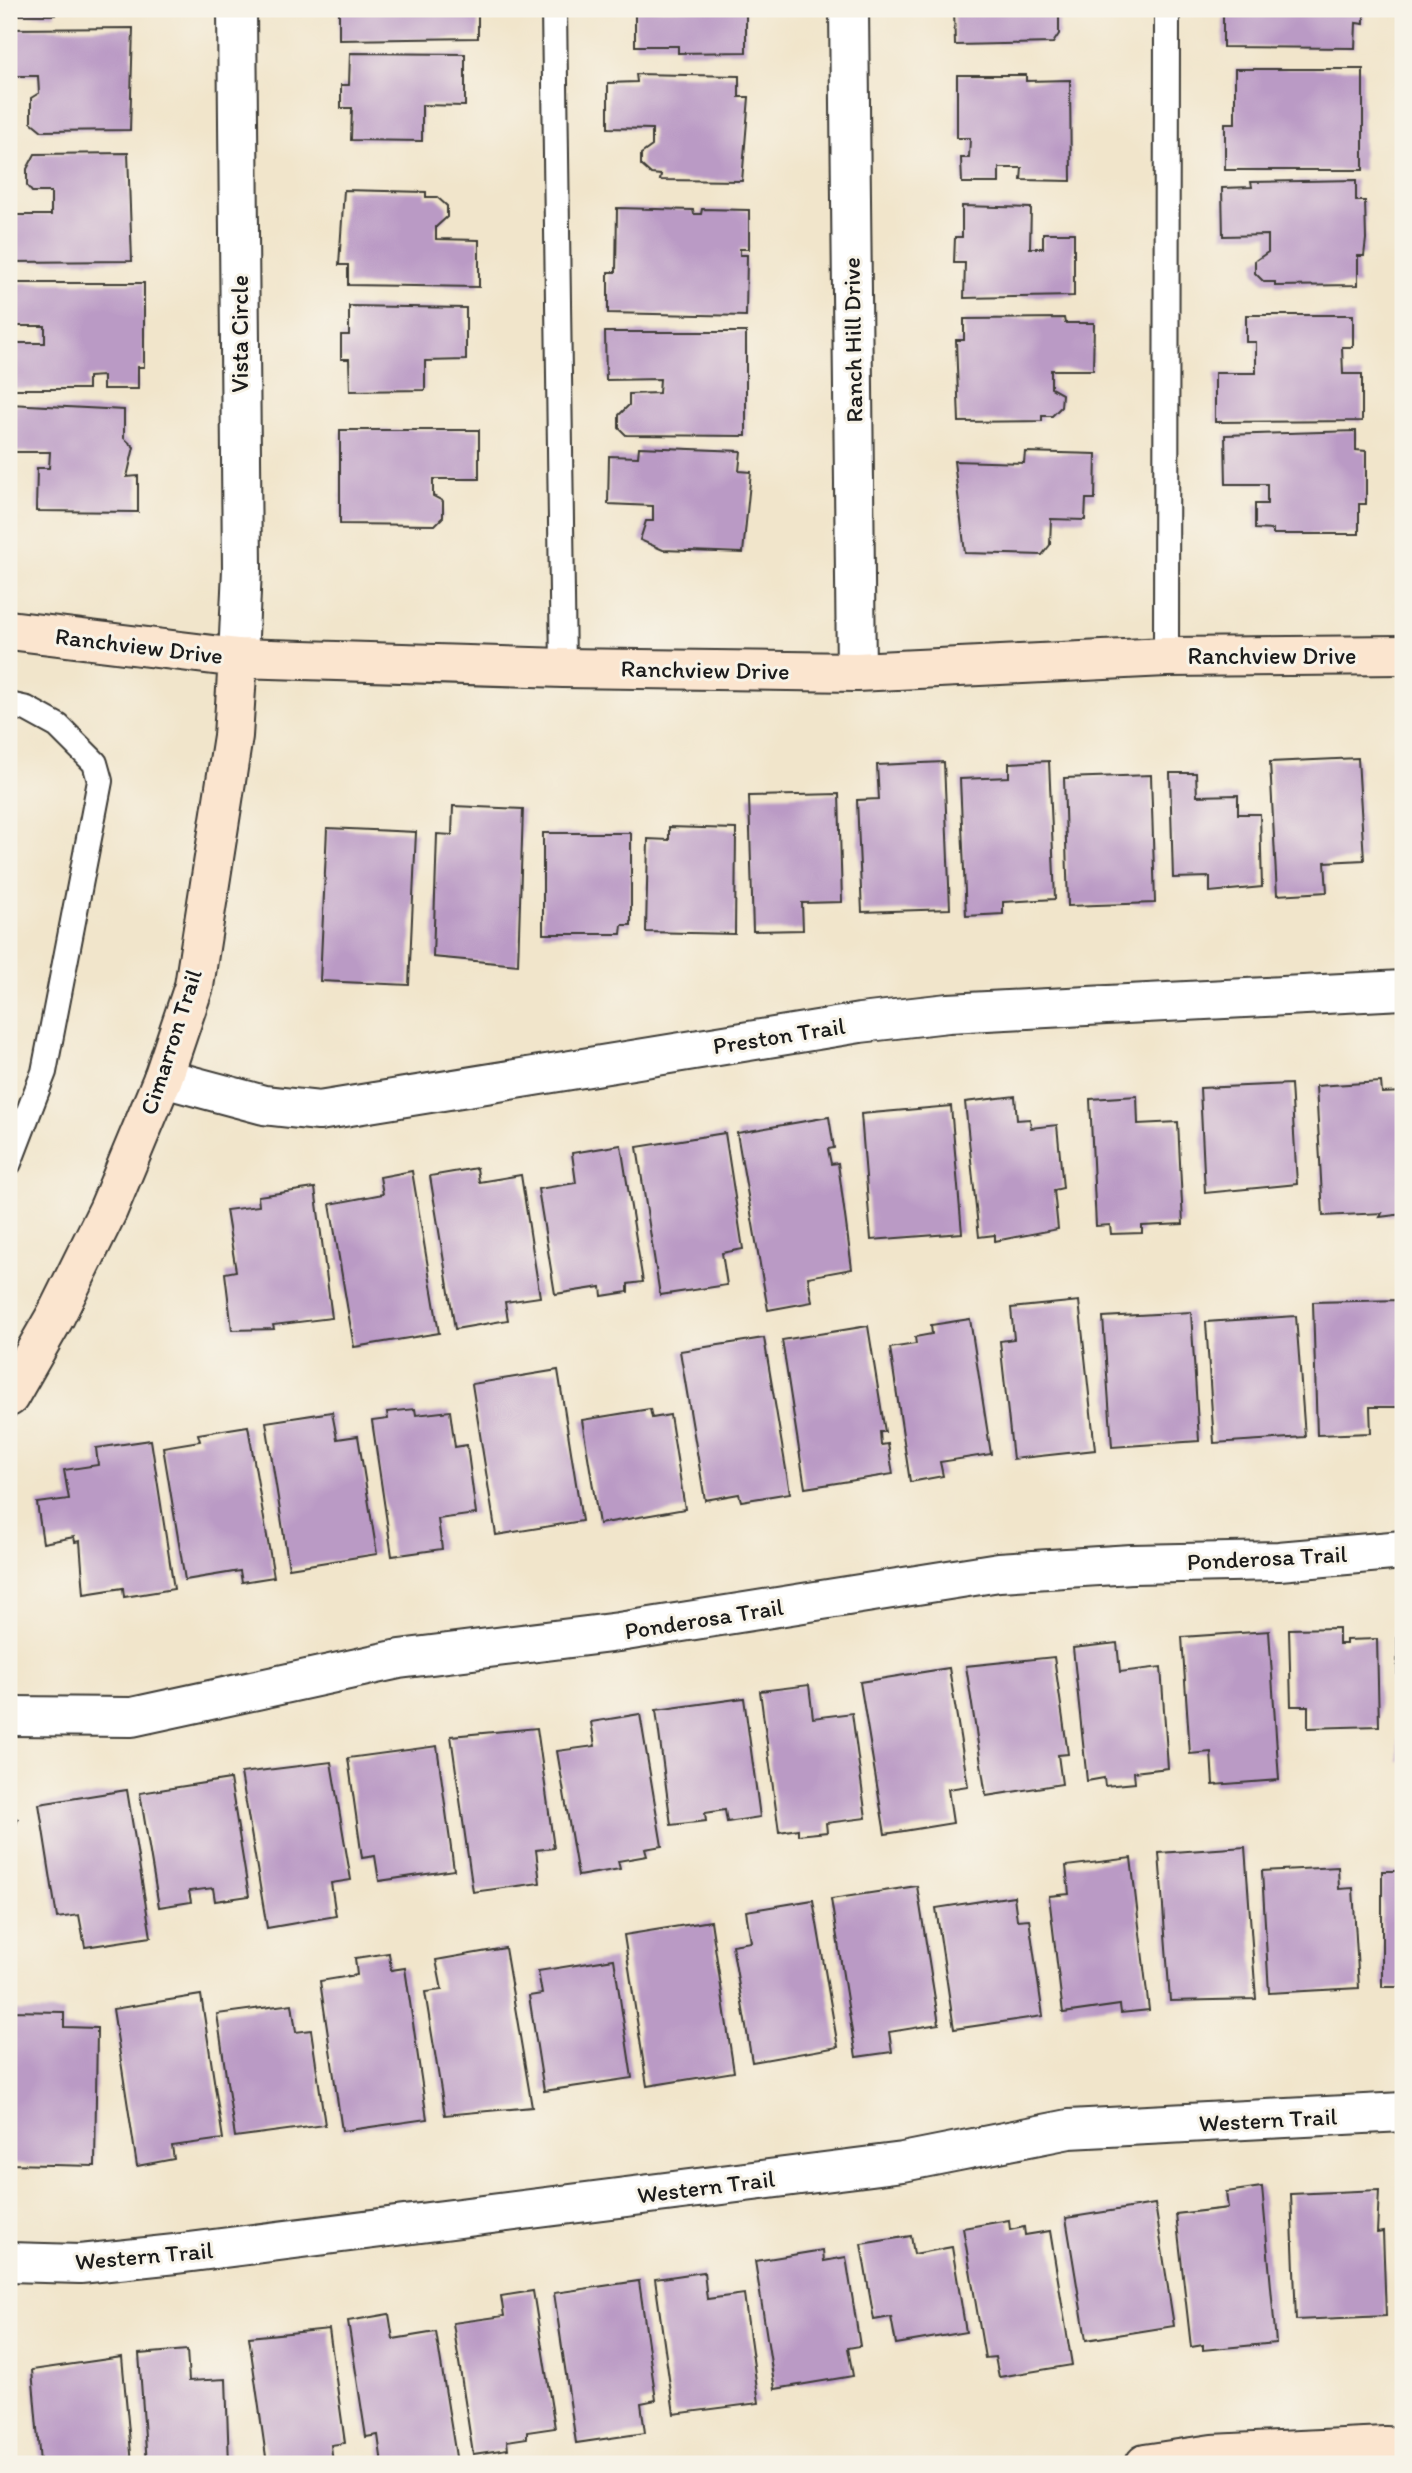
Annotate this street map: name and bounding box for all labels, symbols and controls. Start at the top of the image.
street label: Ranch Hill Drive [837,257,868,423]
street label: Vista Circle [225,275,254,393]
street label: Ranchview Drive [53,621,225,670]
street label: Ranchview Drive [1188,641,1356,670]
street label: Ranchview Drive [620,654,790,685]
street label: Cimarron Trail [133,965,208,1118]
street label: Preston Trail [711,1011,847,1060]
street label: Ponderosa Trail [1186,1539,1348,1576]
street label: Ponderosa Trail [622,1592,786,1645]
street label: Western Trail [1198,2101,1338,2138]
street label: Western Trail [635,2164,777,2209]
street label: Western Trail [74,2235,214,2276]

